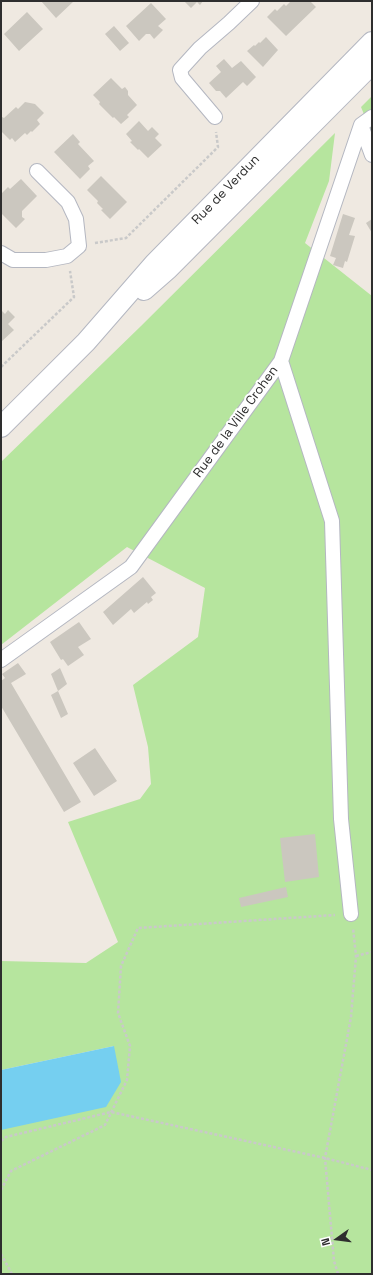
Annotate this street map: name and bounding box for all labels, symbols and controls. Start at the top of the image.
street label: Rue de Verdun [189,152,263,228]
street label: Rue de la Ville Crohen [190,363,282,481]
north arrow [317,1219,357,1259]
text: N [318,1237,333,1247]

